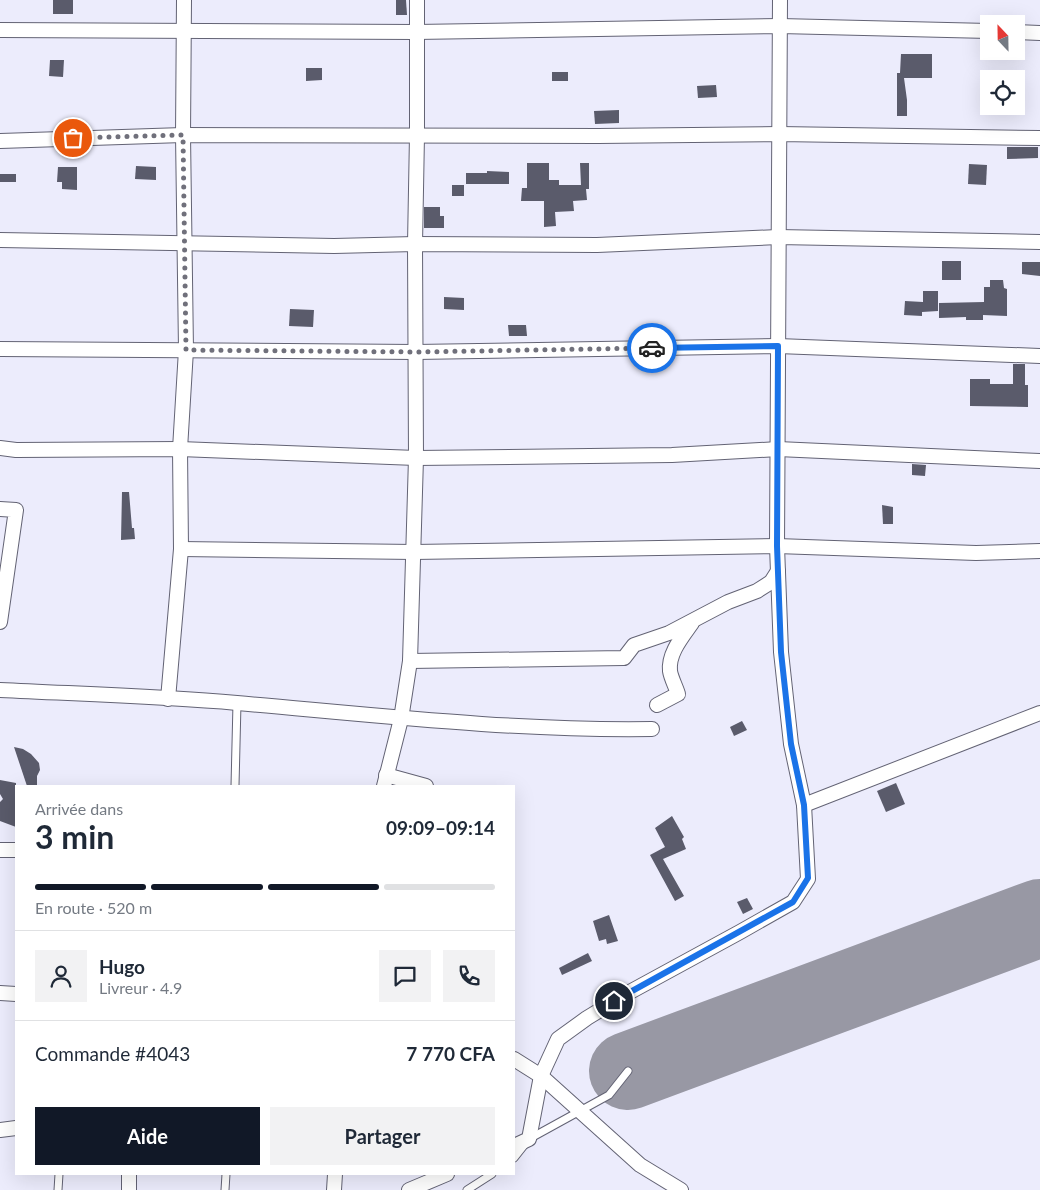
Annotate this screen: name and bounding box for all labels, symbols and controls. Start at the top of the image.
north arrow [980,15,1025,60]
map controls [980,15,1025,115]
button: locate [980,70,1025,115]
pin [52,117,94,159]
icon: bag [59,124,87,152]
courier [627,323,677,373]
icon: car [638,334,666,362]
text: Arrivée dans [35,799,123,818]
text: 09:09–09:14 [386,816,495,839]
text: 3 min [35,817,114,856]
text: En route · 520 m [35,898,152,917]
button: person [35,950,87,1002]
button: chat [379,950,431,1002]
button: phone [443,950,495,1002]
text: Hugo [99,955,145,978]
text: Livreur · 4.9 [99,978,182,997]
pin [593,980,635,1022]
icon: home [600,987,628,1015]
text: Commande #4043 [35,1042,190,1065]
text: 7 770 CFA [406,1042,495,1065]
button: Aide [35,1107,260,1165]
button: Partager [270,1107,495,1165]

